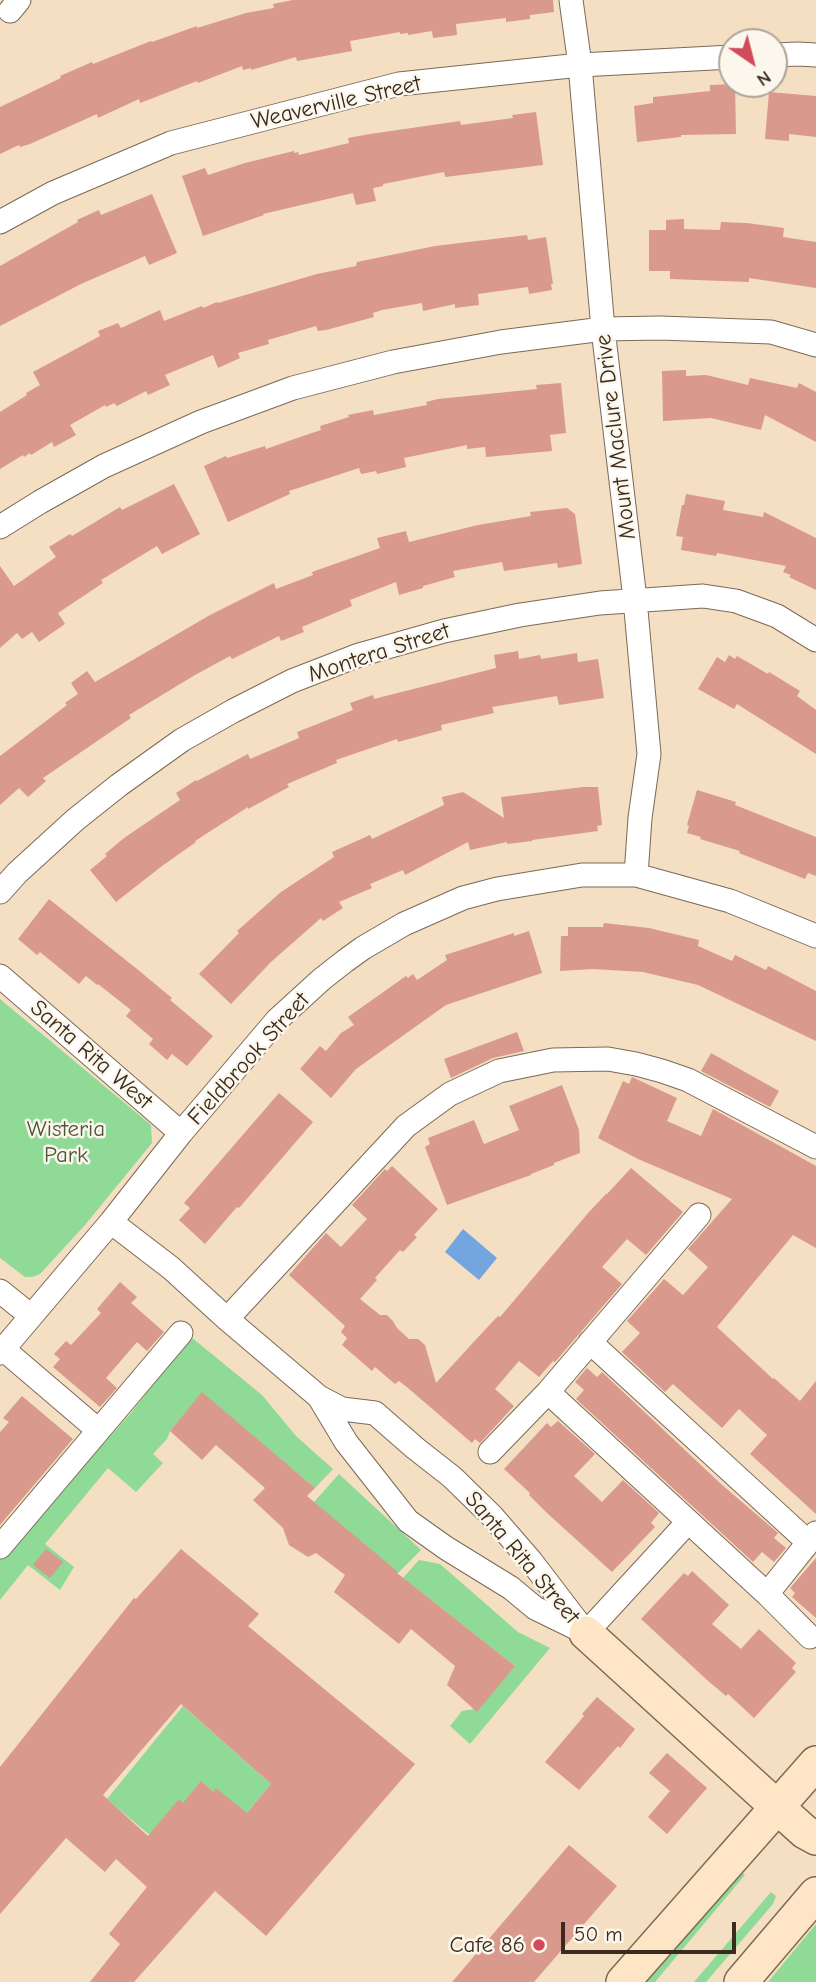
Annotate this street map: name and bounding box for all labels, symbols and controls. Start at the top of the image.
north arrow [718,28,788,98]
text: N [753,66,775,91]
street label: Weaverville Street [248,70,424,136]
street label: Mount Maclure Drive [590,333,642,541]
street label: Montera Street [305,617,453,689]
street label: Fieldbrook Street [182,987,316,1131]
street label: Santa Rita West [24,994,158,1116]
park label: Wisteria Park [27,1115,105,1169]
street label: Santa Rita Street [458,1486,586,1630]
scale bar [564,1909,739,1953]
text: 50 m [574,1922,623,1946]
place label: Cafe 86 [449,1931,525,1959]
marker: Cafe 86 [531,1937,547,1953]

